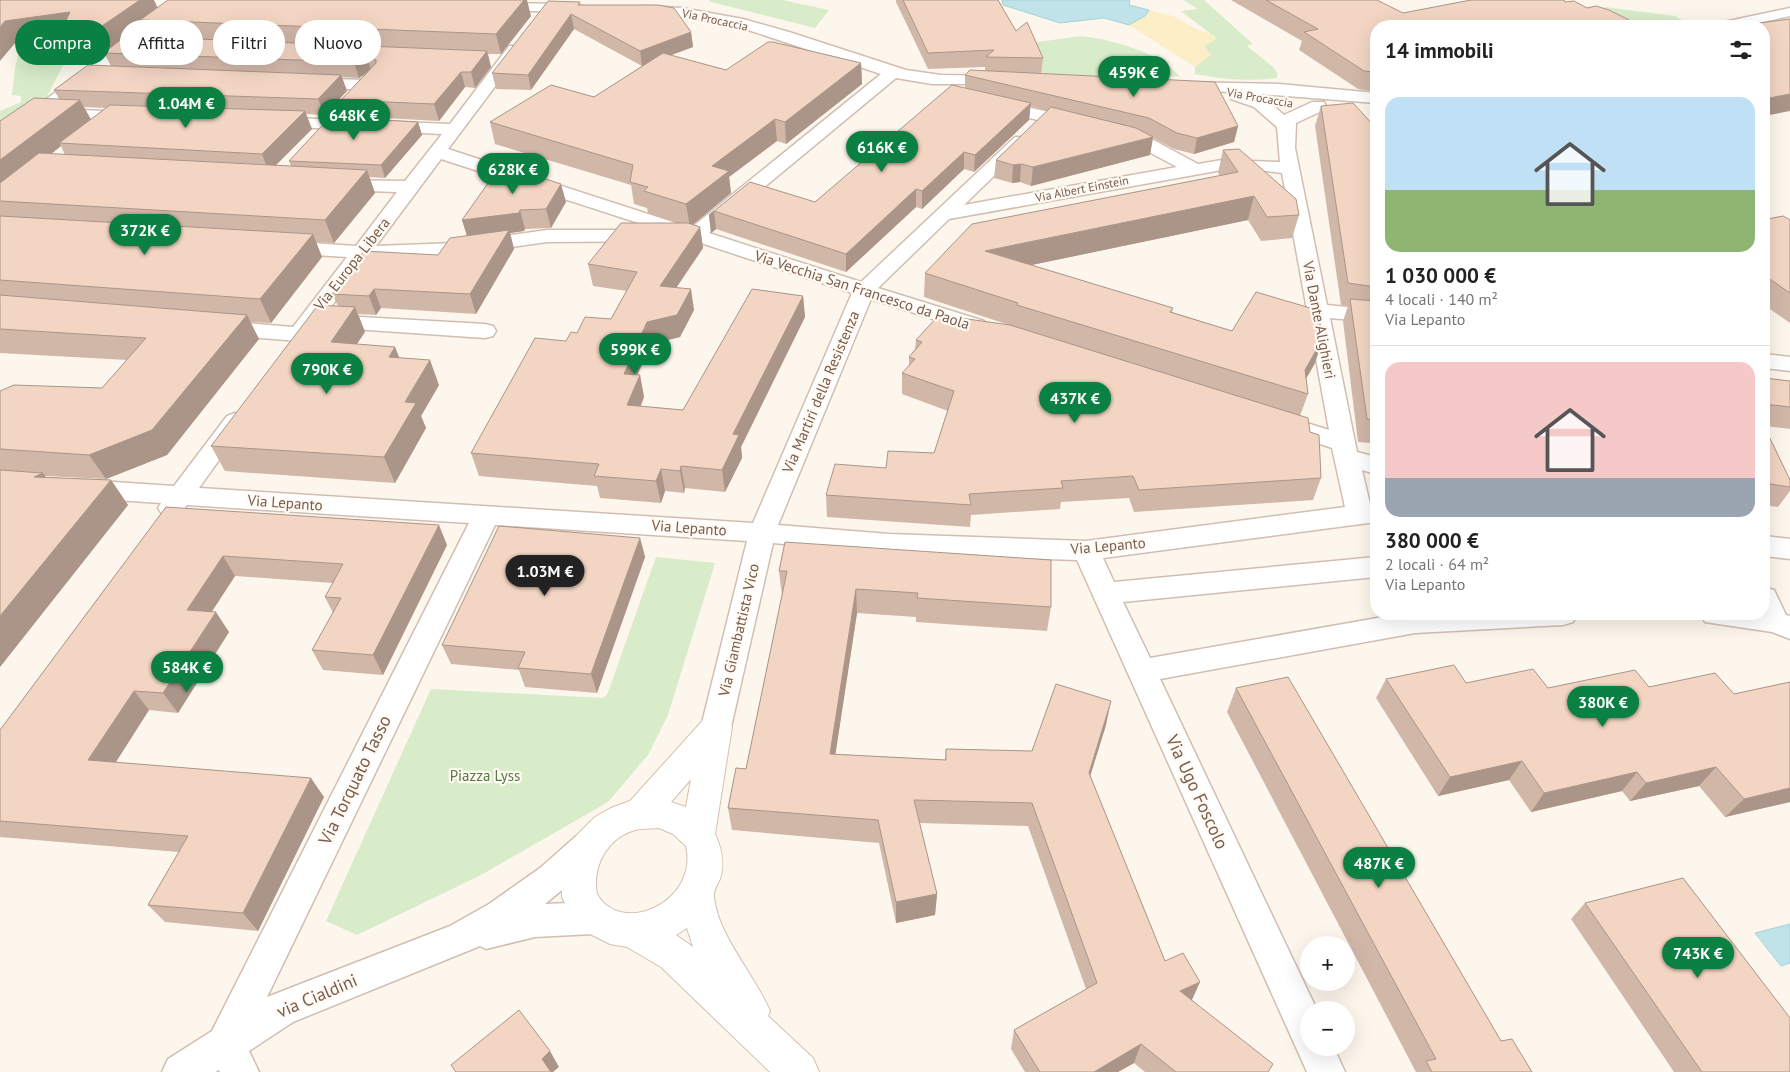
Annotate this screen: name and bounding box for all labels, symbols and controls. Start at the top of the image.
street label: Via Procaccia [680,5,750,34]
chip: Compra [15,20,110,65]
chip: Affitta [120,20,203,65]
chip: Filtri [213,20,285,65]
chip: Nuovo [295,20,381,65]
icon: filters [1727,36,1755,64]
text: 14 immobili [1385,37,1494,64]
pin: 459K € [1093,56,1175,98]
text: 459K € [1109,62,1159,82]
street label: Via Procaccia [1225,84,1294,111]
pin: 1.04M € [140,86,232,129]
text: 1.04M € [157,93,215,113]
pin: 648K € [313,98,395,141]
text: 648K € [329,105,379,125]
icon: home [1525,129,1615,219]
pin: 616K € [841,130,923,173]
text: 616K € [857,137,907,157]
pin: 628K € [472,152,554,195]
text: 628K € [488,159,538,179]
street label: Via Albert Einstein [1033,172,1130,205]
street label: Via Europa Libera [309,213,394,315]
pin: 372K € [104,214,186,256]
text: 372K € [120,220,170,240]
street label: Via Vecchia San Francesco da Paola [751,245,972,333]
street label: Via Dante Alighieri [1299,258,1340,380]
text: 1 030 000 € [1385,262,1496,289]
text: 4 locali · 140 m² [1385,289,1498,309]
street label: Via Martiri della Resistenza [777,308,863,477]
text: Via Lepanto [1385,309,1465,329]
pin: 599K € [594,332,676,375]
text: 599K € [610,339,660,359]
pin: 790K € [286,352,368,395]
text: 790K € [302,359,352,379]
pin: 437K € [1034,382,1116,424]
text: 437K € [1050,388,1100,408]
icon: home [1525,395,1615,485]
street label: Via Lepanto [246,490,323,515]
street label: Via Lepanto [650,515,727,540]
text: 380 000 € [1385,527,1479,554]
street label: Via Lepanto [1069,533,1146,558]
pin: 1.03M € [499,554,591,597]
text: 2 locali · 64 m² [1385,554,1489,574]
text: 1.03M € [516,561,574,581]
street label: Via Giambattista Vico [714,562,763,699]
text: Via Lepanto [1385,574,1465,594]
pin: 584K € [146,650,228,693]
text: 584K € [162,657,212,677]
pin: 380K € [1562,686,1644,728]
text: 380K € [1578,692,1628,712]
street label: Via Torquato Tasso [313,711,396,849]
street label: Via Ugo Foscolo [1161,730,1234,853]
park label: Piazza Lyss [450,766,520,785]
pin: 487K € [1338,846,1420,889]
text: 487K € [1354,853,1404,873]
map controls [1300,936,1355,1056]
button: + [1300,936,1355,991]
pin: 743K € [1657,936,1739,979]
text: 743K € [1673,943,1723,963]
street label: via Cialdini [273,968,361,1023]
button: − [1300,1001,1355,1056]

